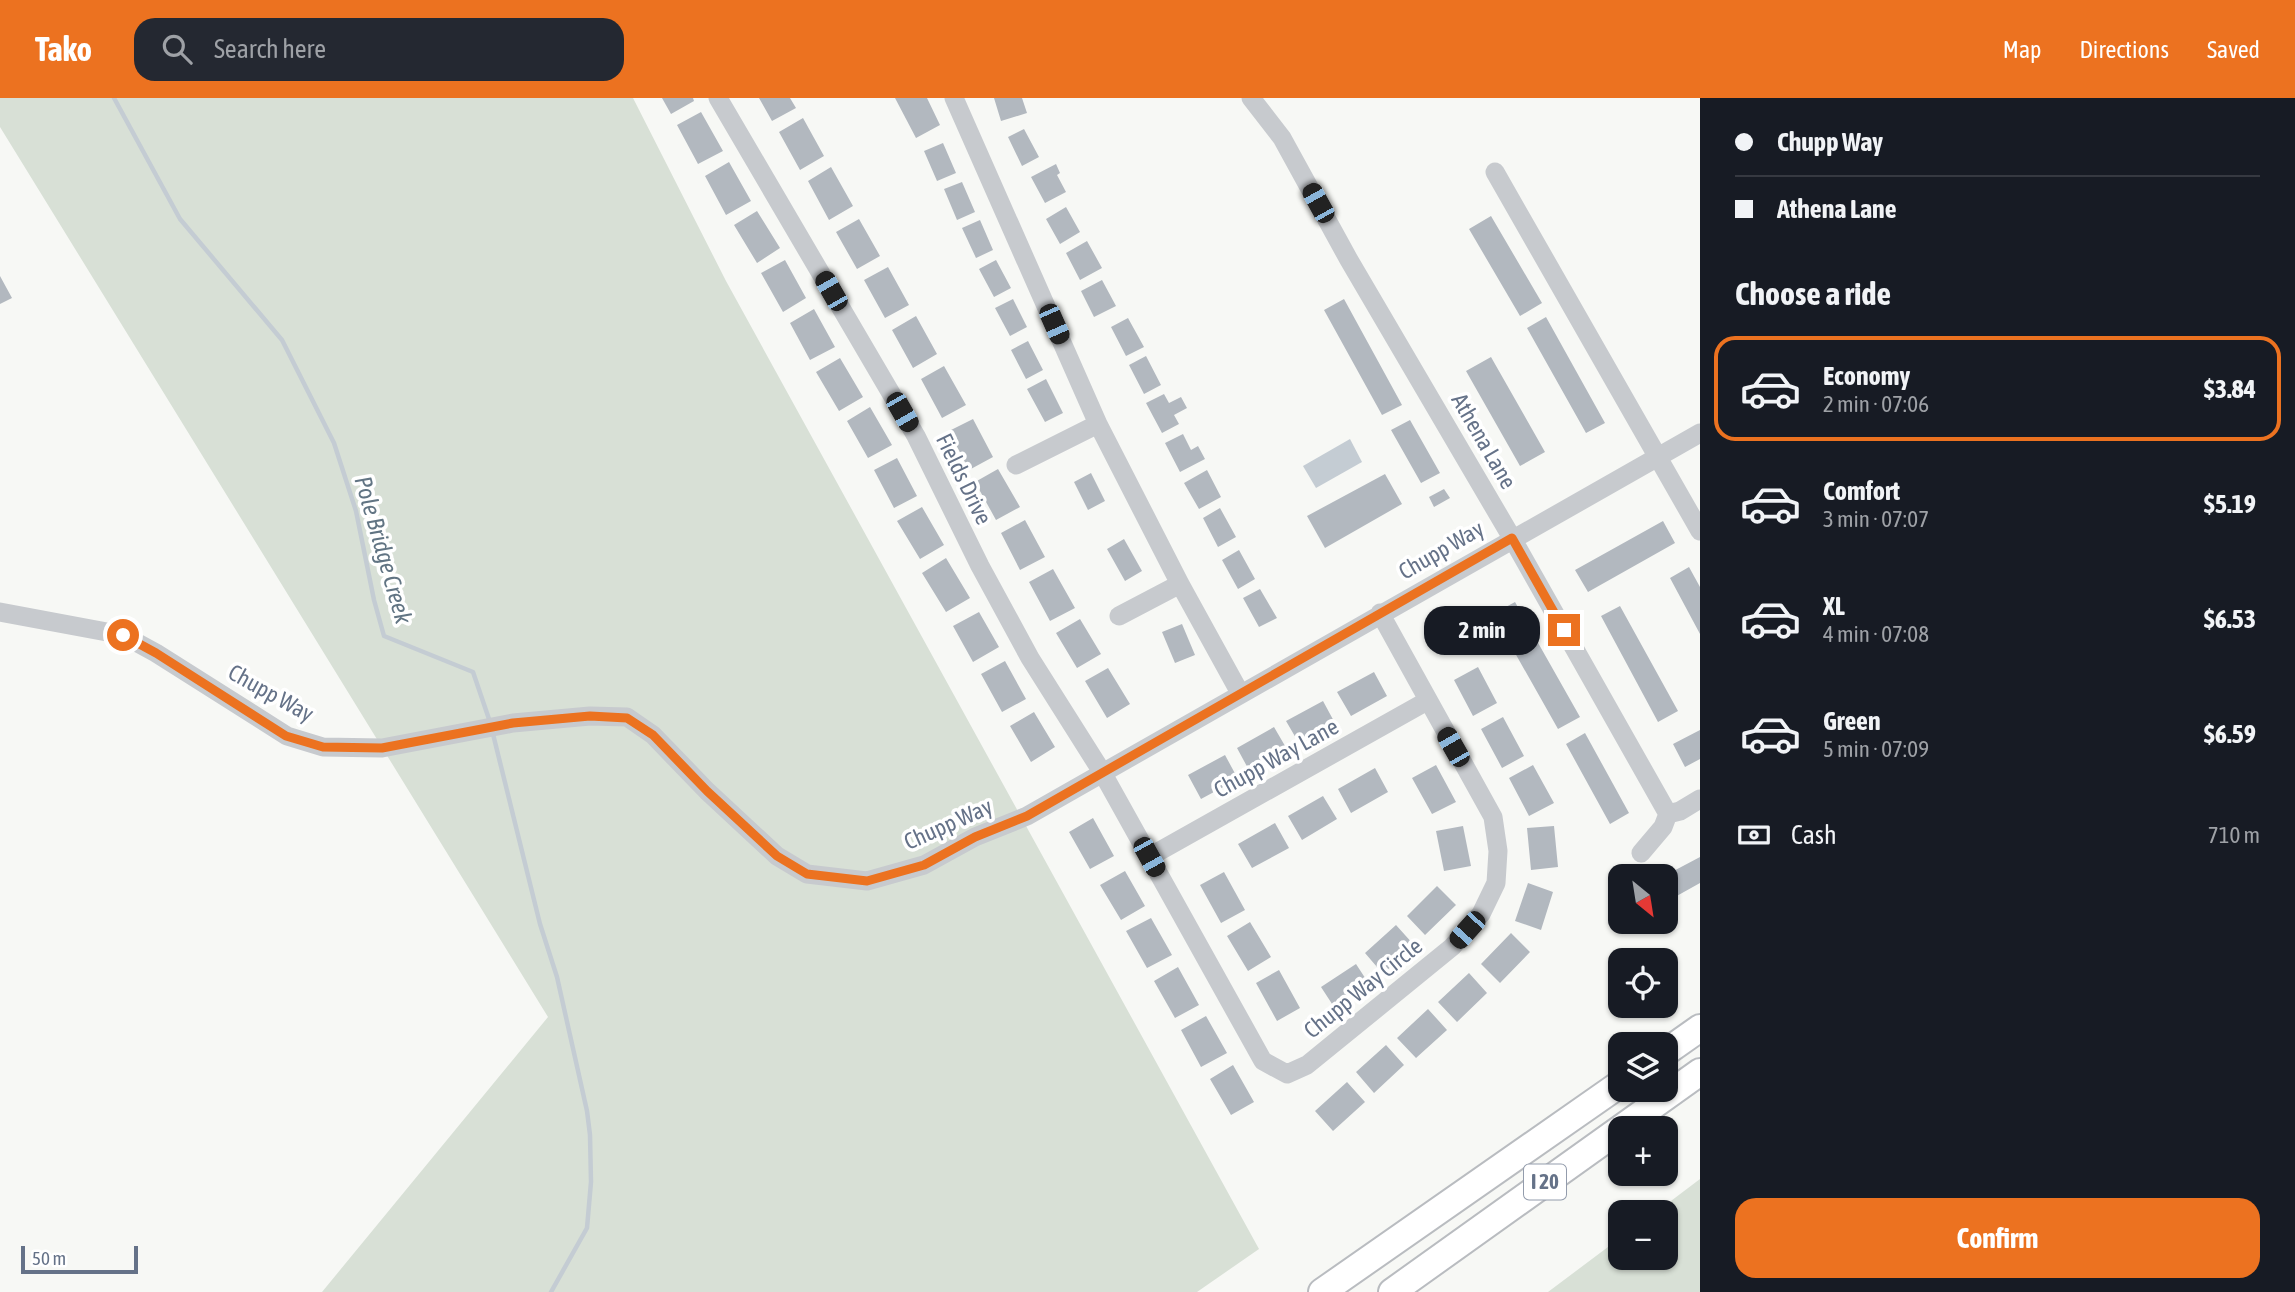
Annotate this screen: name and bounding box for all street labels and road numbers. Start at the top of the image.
street label: Athena Lane [1446,389,1522,493]
street label: Fields Drive [931,429,997,529]
street label: Chupp Way [1394,515,1488,585]
street label: Chupp Way [224,659,318,727]
street label: Chupp Way Lane [1209,713,1343,803]
street label: Chupp Way [900,793,996,855]
street label: Chupp Way Circle [1299,933,1427,1043]
road number: I 20 [1524,1164,1566,1200]

